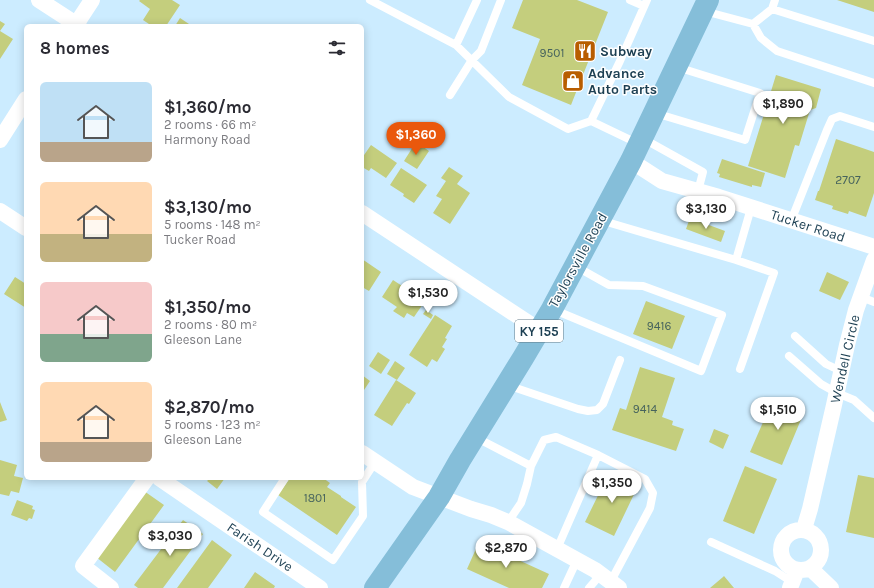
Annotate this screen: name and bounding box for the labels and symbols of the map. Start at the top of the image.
restaurant icon: Subway [572,38,598,64]
place label: Subway [600,43,652,60]
house number: 9501 [540,46,564,60]
place label: Advance Auto Parts [588,65,657,98]
shop icon: Advance Auto Parts [560,68,586,94]
pin: $1,890 [750,91,816,125]
pin: $1,360 [383,122,449,156]
house number: 2707 [835,173,861,187]
pin: $3,130 [673,196,739,230]
street label: Tucker Road [769,206,847,246]
street label: Taylorsville Road [545,210,611,310]
pin: $1,530 [395,280,461,314]
street label: Wendell Circle [827,313,863,405]
house number: 9416 [647,319,671,333]
road number: KY 155 [515,320,563,342]
pin: $1,510 [745,397,811,431]
house number: 9414 [633,402,657,416]
pin: $1,350 [579,470,645,504]
house number: 1801 [304,491,326,505]
street label: Farish Drive [224,519,296,575]
pin: $3,030 [137,523,203,557]
pin: $2,870 [473,535,539,569]

